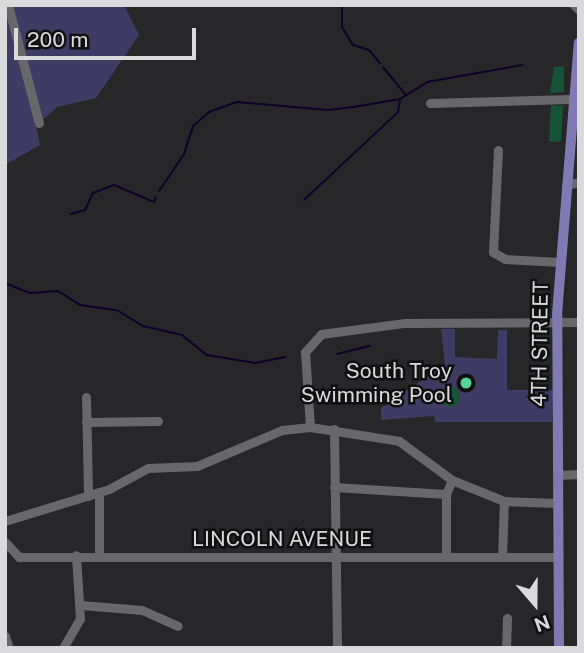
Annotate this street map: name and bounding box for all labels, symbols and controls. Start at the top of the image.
scale bar [18,14,200,58]
text: 200 m [27,27,88,52]
street label: 4TH STREET [526,281,554,407]
place label: South Troy Swimming Pool [301,358,452,408]
marker: South Troy Swimming Pool [458,375,474,391]
street label: LINCOLN AVENUE [192,526,372,552]
north arrow [500,569,570,639]
text: N [531,611,553,637]

